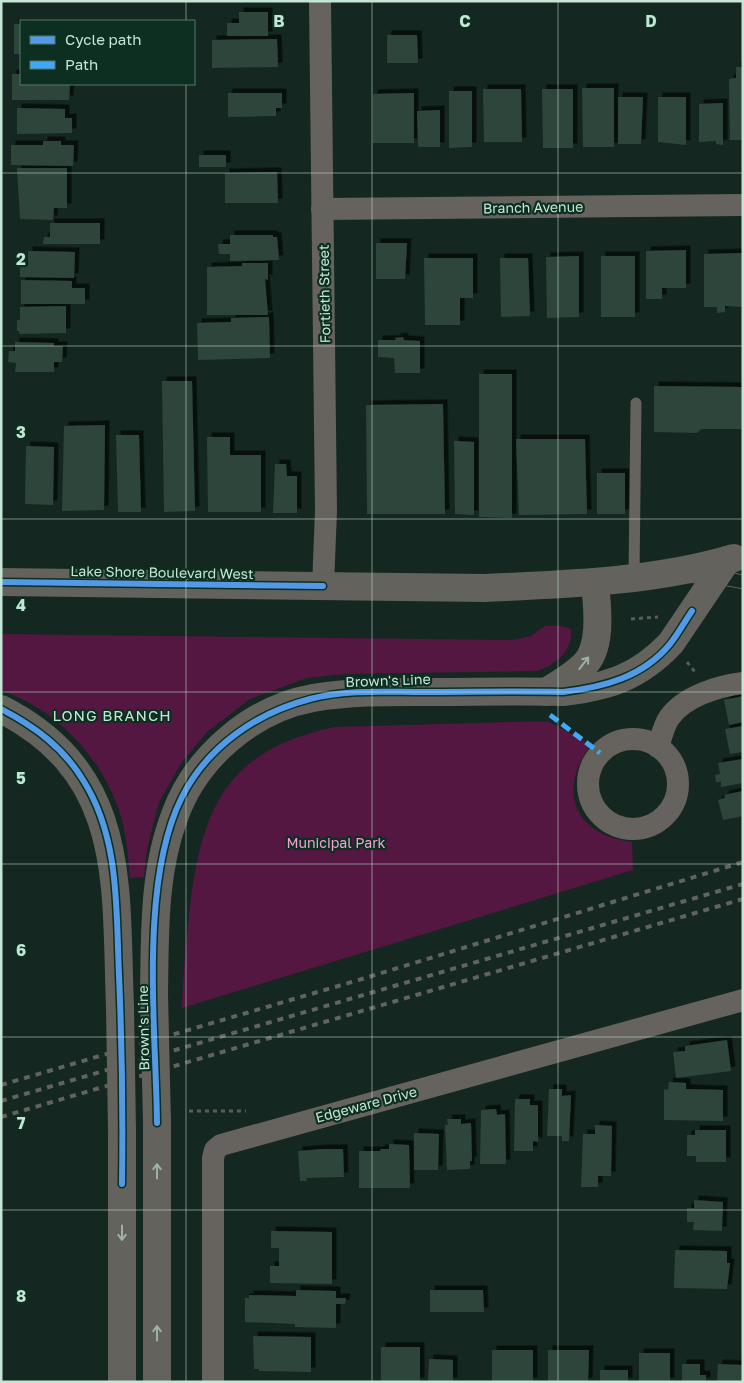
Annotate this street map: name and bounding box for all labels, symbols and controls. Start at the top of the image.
text: B [273,11,285,31]
text: C [459,11,471,31]
text: D [645,11,657,31]
legend [20,20,195,85]
text: Cycle path [65,30,141,48]
text: Path [65,55,98,73]
street label: Branch Avenue [483,198,583,216]
street label: Fortieth Street [315,244,333,344]
text: 2 [16,249,26,269]
text: 3 [16,422,26,442]
street label: Lake Shore Boulevard West [70,562,254,582]
text: 4 [16,595,26,615]
one-way arrow [578,656,589,669]
street label: Brown's Line [345,670,431,690]
district label: LONG BRANCH [52,706,172,724]
text: 5 [16,768,26,788]
park label: Municipal Park [286,834,386,851]
text: 6 [16,940,26,960]
street label: Brown's Line [134,985,152,1071]
street label: Edgeware Drive [313,1082,419,1126]
text: 7 [17,1113,26,1133]
one-way arrow [152,1163,162,1179]
one-way arrow [117,1224,127,1241]
text: 8 [16,1286,26,1306]
one-way arrow [152,1325,162,1342]

